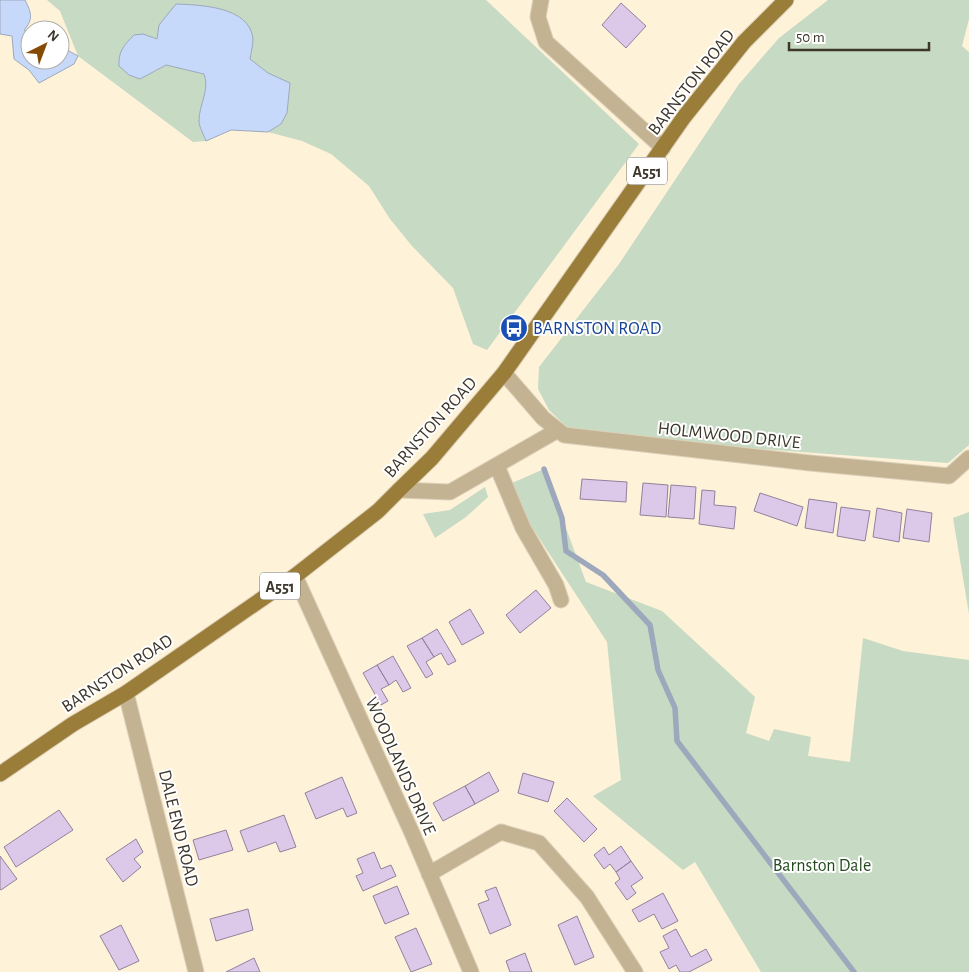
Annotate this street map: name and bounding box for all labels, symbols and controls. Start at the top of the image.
north arrow [20,20,70,70]
scale bar [789,20,929,52]
street label: BARNSTON ROAD [645,26,738,139]
text: N [45,28,61,45]
text: 50 m [796,30,825,45]
road number: A551 [627,158,667,185]
bus stop icon: BARNSTON ROAD [499,313,529,343]
place label: BARNSTON ROAD [533,320,661,338]
street label: BARNSTON ROAD [381,374,480,481]
street label: HOLMWOOD DRIVE [657,420,801,452]
road number: A551 [260,572,300,600]
street label: BARNSTON ROAD [59,631,176,716]
street label: WOODLANDS DRIVE [362,695,439,838]
street label: DALE END ROAD [155,768,201,888]
park label: Barnston Dale [773,857,871,875]

